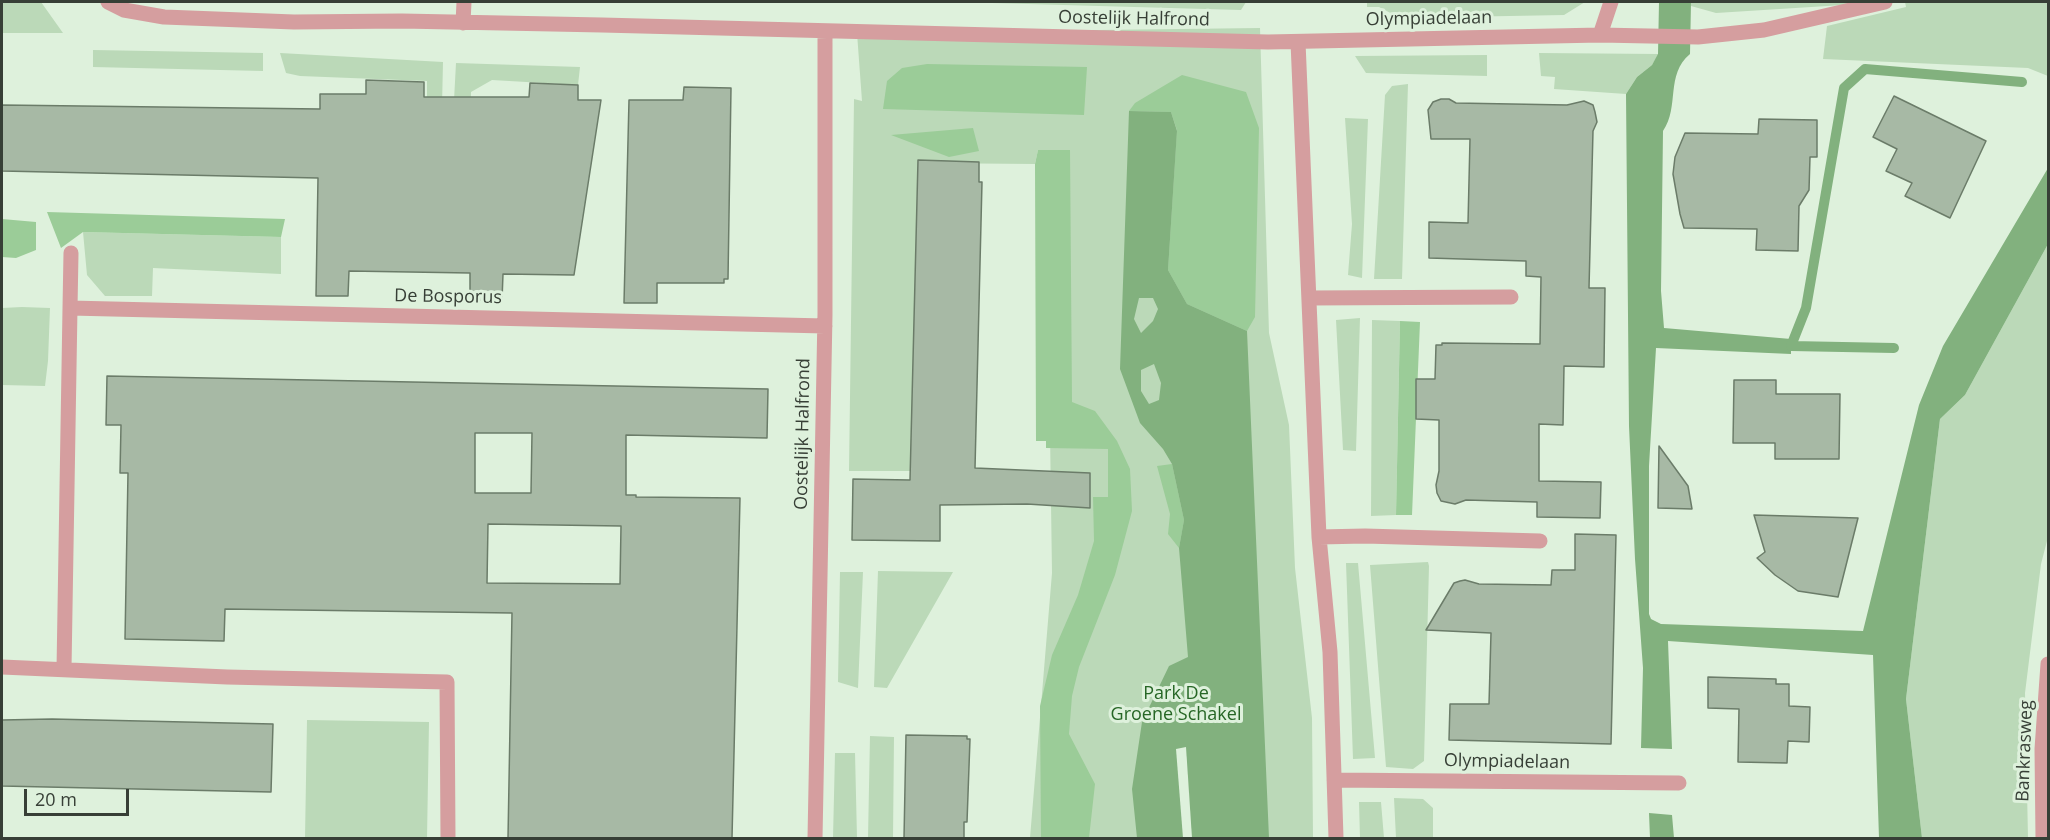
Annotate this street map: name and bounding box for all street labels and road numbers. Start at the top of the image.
street label: Oostelijk Halfrond [1058,7,1210,31]
street label: Olympiadelaan [1366,7,1492,31]
street label: De Bosporus [394,285,502,309]
street label: Oostelijk Halfrond [791,358,815,510]
street label: Bankrasweg [2012,700,2038,802]
street label: Olympiadelaan [1444,750,1570,774]

